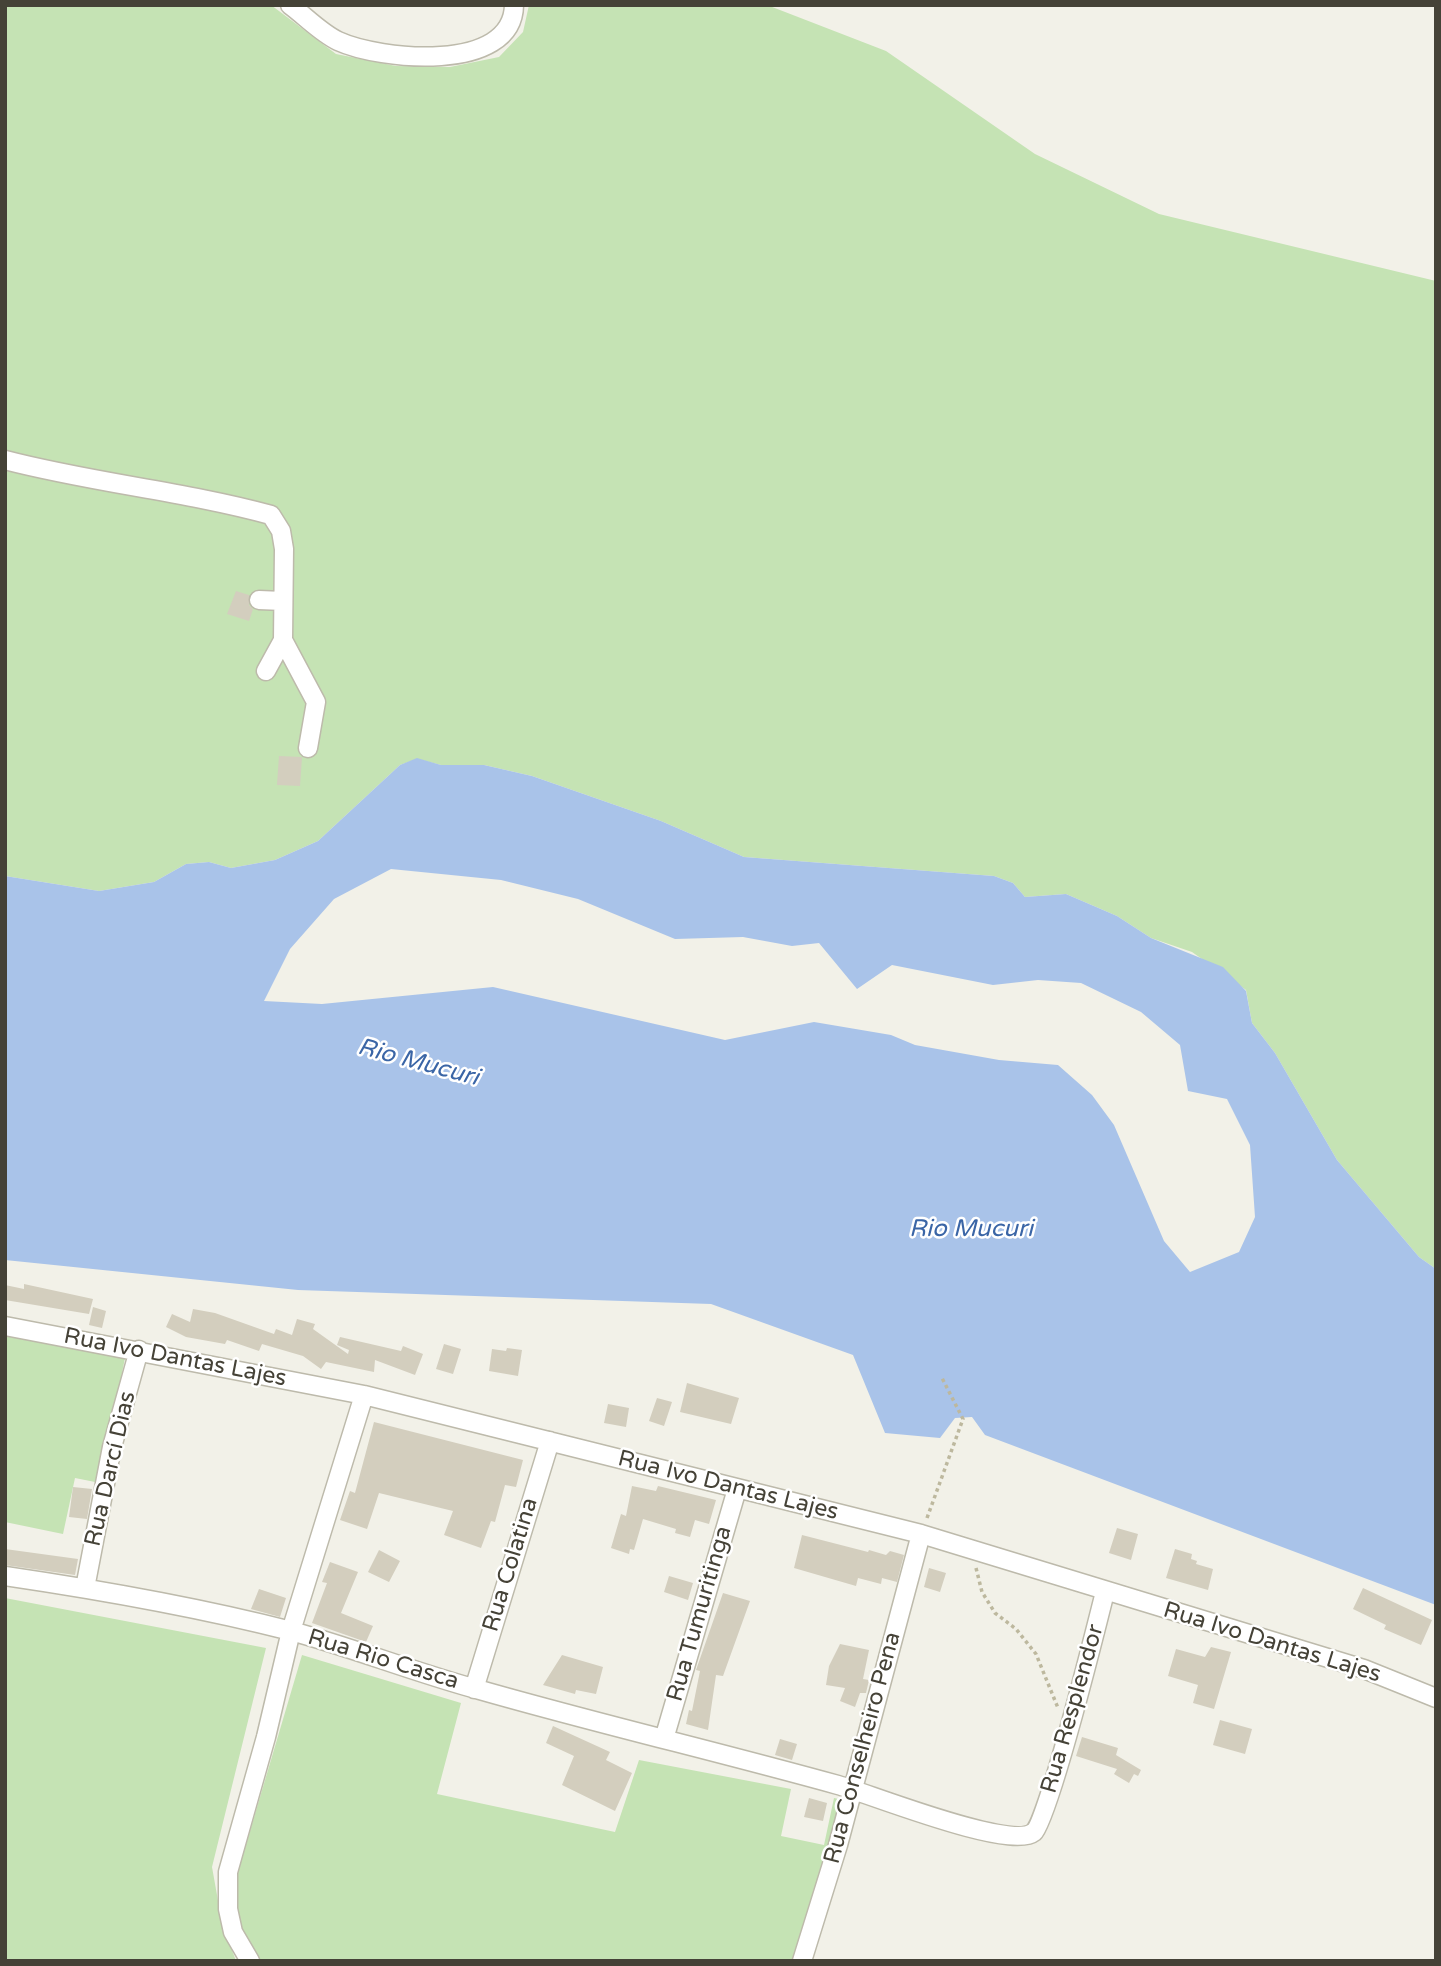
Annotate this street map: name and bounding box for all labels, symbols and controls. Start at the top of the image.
water label: Rio Mucuri [354,1033,482,1093]
water label: Rio Mucuri [909,1216,1033,1244]
street label: Rua Ivo Dantas Lajes [61,1323,289,1393]
street label: Rua Darcí Dias [80,1389,142,1549]
street label: Rua Ivo Dantas Lajes [615,1445,841,1527]
street label: Rua Colatina [478,1495,544,1635]
street label: Rua Tumuritinga [662,1523,738,1705]
street label: Rua Ivo Dantas Lajes [1160,1597,1384,1689]
street label: Rua Resplendor [1036,1621,1110,1797]
street label: Rua Rio Casca [304,1624,462,1696]
street label: Rua Conselheiro Pena [819,1629,907,1867]

